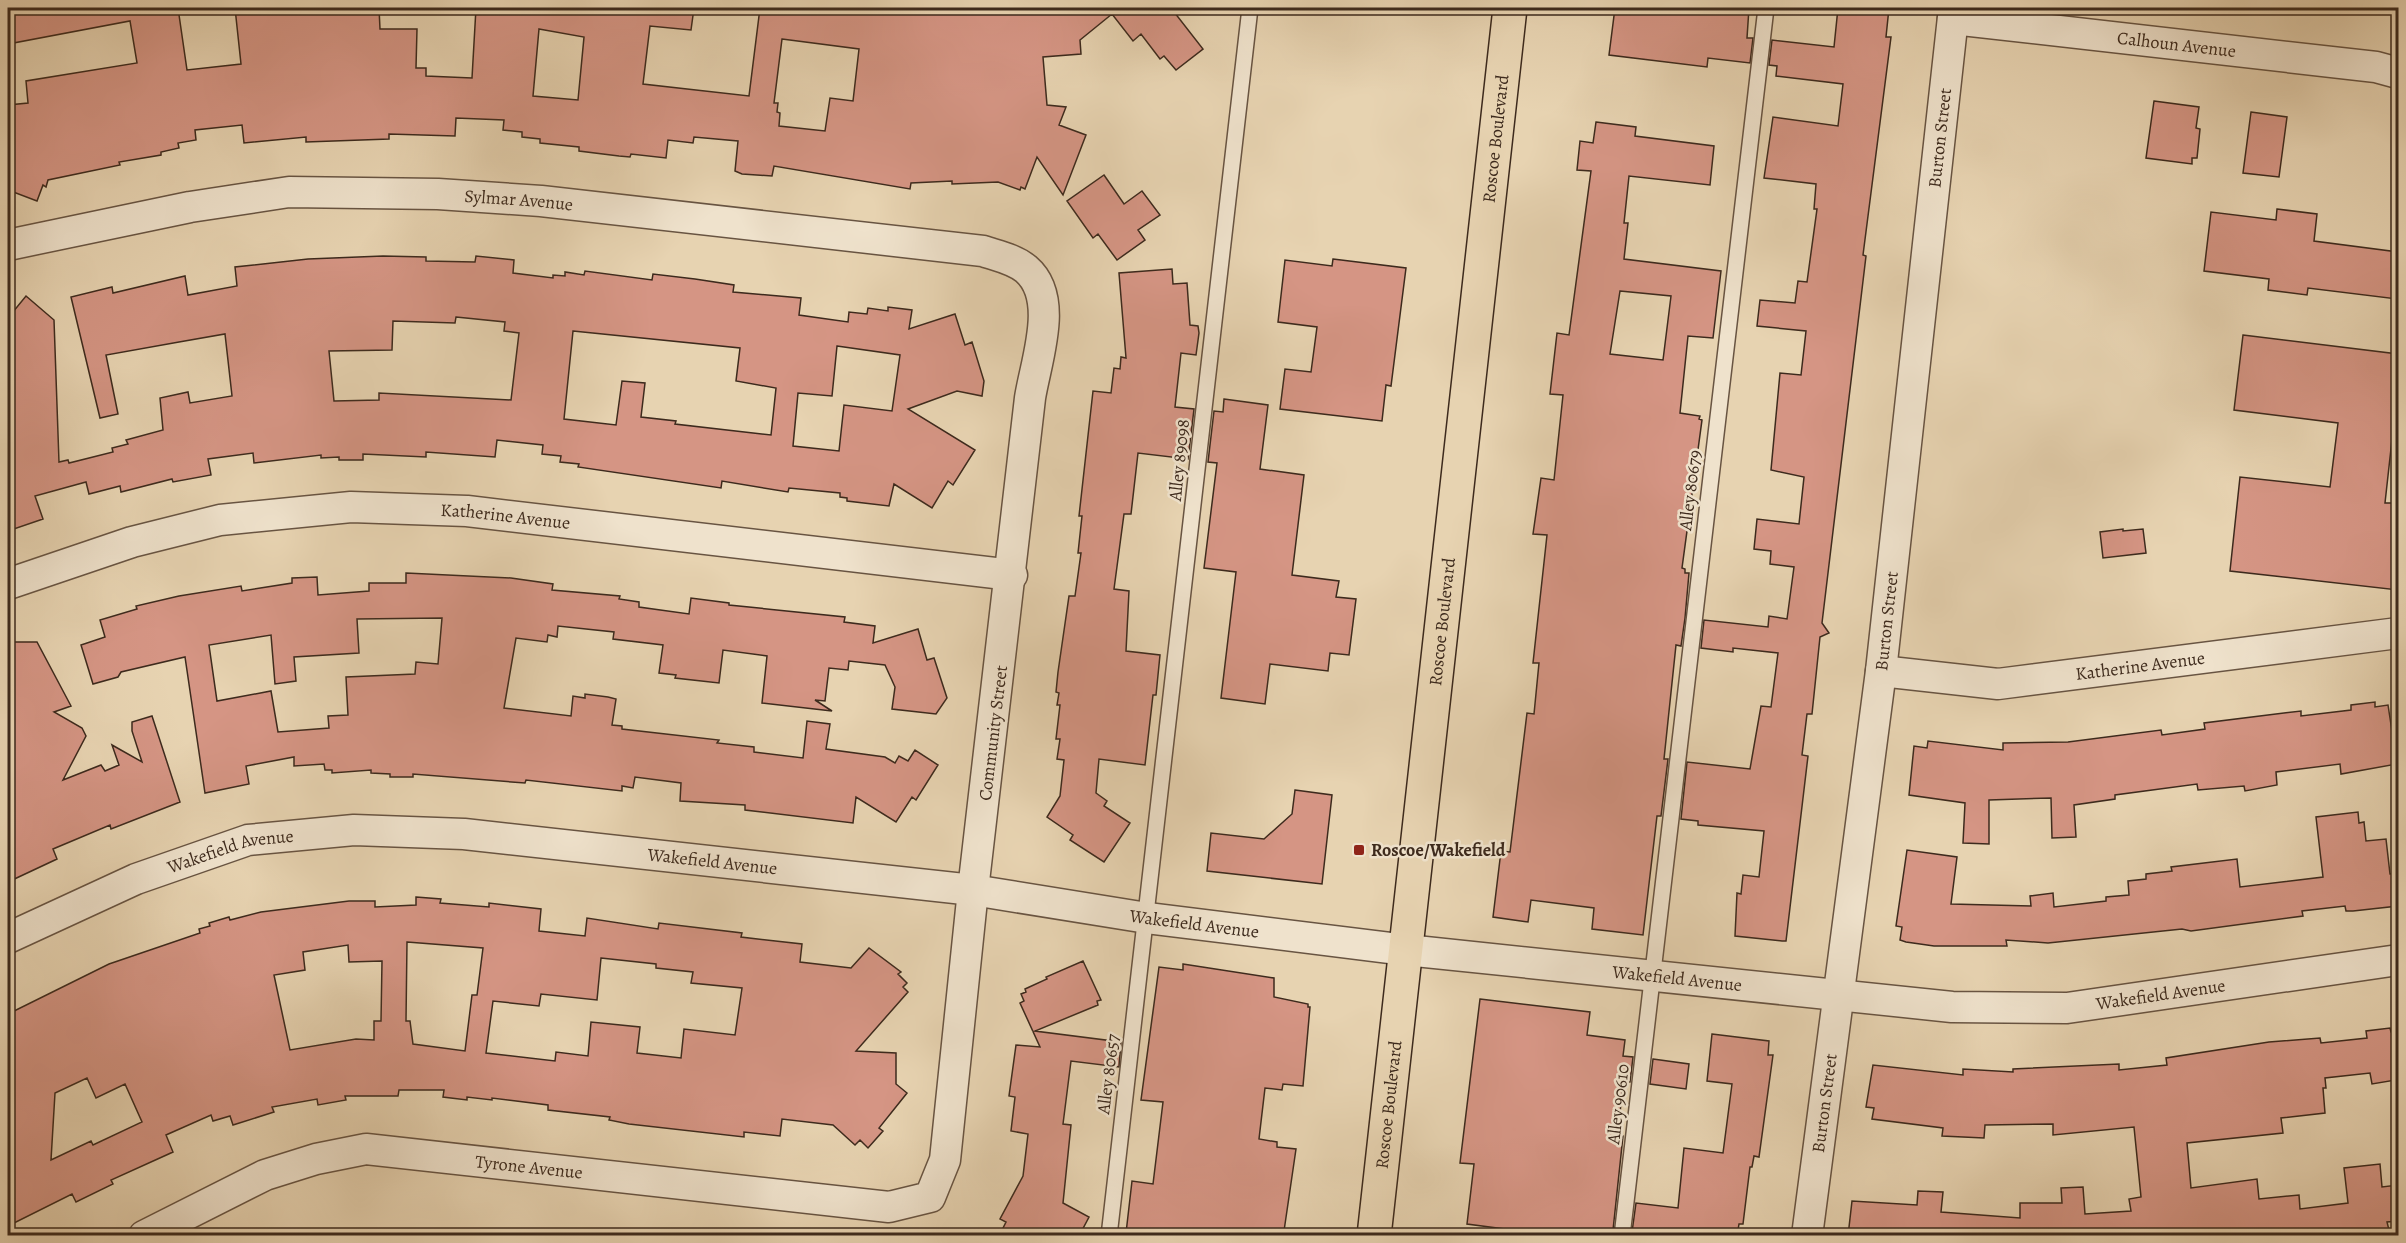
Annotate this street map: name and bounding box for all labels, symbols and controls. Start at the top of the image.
street label: Calhoun Avenue [2116,26,2237,63]
street label: Roscoe Boulevard [1476,73,1515,204]
street label: Burton Street [1922,87,1957,189]
street label: Sylmar Avenue [463,184,574,217]
street label: Alley 89098 [1163,418,1195,503]
street label: Alley 80679 [1673,448,1707,533]
street label: Katherine Avenue [440,498,572,535]
street label: Roscoe Boulevard [1423,556,1461,687]
street label: Burton Street [1869,570,1904,672]
street label: Katherine Avenue [2074,646,2206,686]
street label: Community Street [973,664,1013,802]
street label: Wakefield Avenue [163,824,295,880]
place label: Roscoe/Wakefield [1371,838,1506,862]
street label: Wakefield Avenue [645,842,779,880]
marker: Roscoe/Wakefield [1352,843,1366,857]
street label: Wakefield Avenue [1127,903,1260,944]
street label: Wakefield Avenue [1610,960,1743,997]
street label: Wakefield Avenue [2093,973,2227,1016]
street label: Alley 80657 [1091,1032,1125,1116]
street label: Roscoe Boulevard [1370,1039,1408,1170]
street label: Burton Street [1806,1052,1843,1154]
street label: Alley 90610 [1601,1063,1635,1146]
street label: Tyrone Avenue [474,1149,584,1185]

